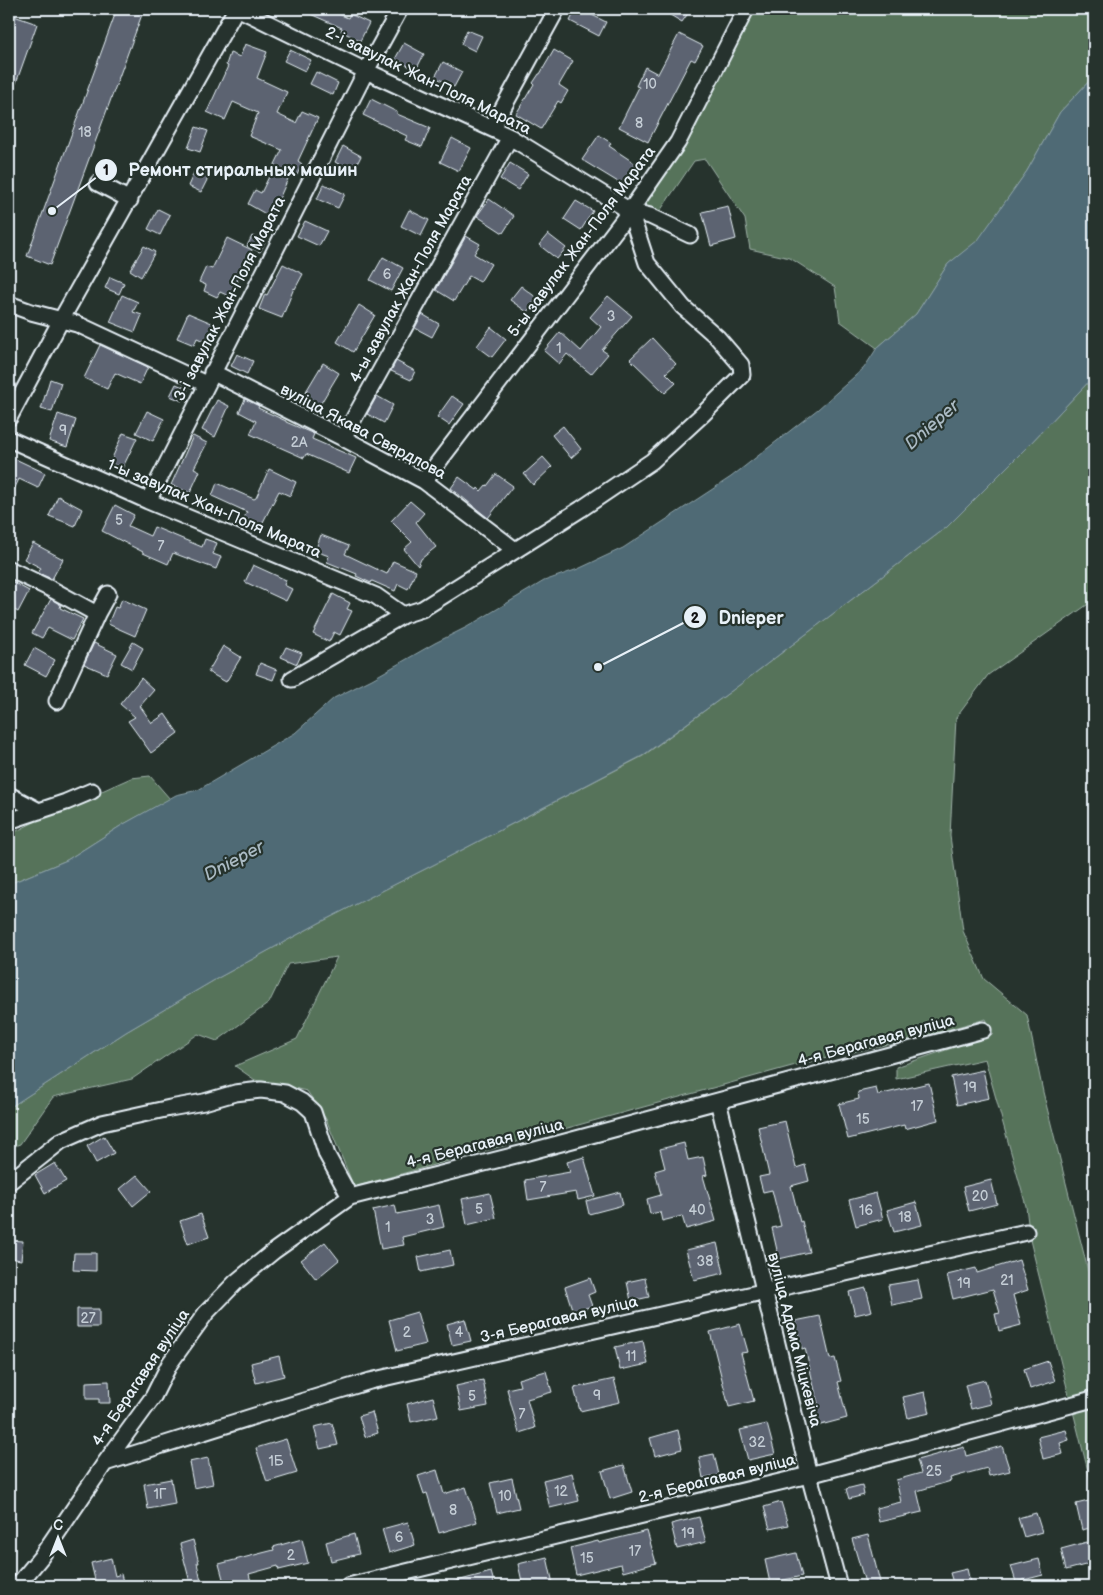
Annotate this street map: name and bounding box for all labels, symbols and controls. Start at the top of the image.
street label: 2-і завулак Жан-Поля Марата [322,23,534,139]
house number: 10 [643,76,657,93]
house number: 8 [635,115,643,132]
house number: 18 [78,124,92,141]
street label: 5-ы завулак Жан-Поля Марата [504,142,660,341]
callout: Ремонт стиральных машин [94,153,368,186]
text: Ремонт стиральных машин [128,160,358,181]
text: 1 [103,161,109,180]
street label: 4-ы завулак Жан-Поля Марата [346,171,476,386]
street label: 3-і завулак Жан-Поля Марата [170,193,290,404]
house number: 6 [383,266,392,283]
house number: 3 [607,308,615,325]
house number: 1 [556,340,562,357]
street label: вуліца Якава Свярдлова [277,380,449,484]
water label: Dnieper [901,395,965,454]
house number: 9 [59,422,67,439]
house number: 2А [291,434,308,451]
street label: 1-ы завулак Жан-Поля Марата [104,455,324,563]
house number: 5 [115,512,123,529]
house number: 7 [158,538,165,555]
callout: Dnieper [683,601,793,634]
text: Dnieper [718,608,784,629]
text: 2 [691,609,700,628]
water label: Dnieper [200,836,269,886]
street label: 4-я Берагавая вуліца [796,1011,957,1071]
house number: 19 [963,1079,977,1096]
house number: 17 [911,1098,923,1115]
house number: 15 [856,1111,870,1128]
street label: 4-я Берагавая вуліца [404,1115,566,1173]
house number: 7 [540,1179,547,1196]
house number: 20 [972,1188,988,1205]
house number: 5 [475,1201,483,1218]
house number: 40 [689,1202,705,1219]
house number: 16 [859,1202,873,1219]
house number: 18 [898,1209,912,1226]
house number: 3 [426,1211,434,1228]
house number: 1 [385,1219,391,1236]
street label: вуліца Адама Міцкевіча [763,1251,825,1430]
house number: 38 [697,1253,713,1270]
house number: 21 [1000,1272,1014,1289]
house number: 19 [957,1275,971,1292]
street label: 3-я Берагавая вуліца [478,1292,640,1347]
street label: 4-я Берагавая вуліца [88,1305,194,1450]
house number: 27 [80,1310,96,1327]
house number: 2 [403,1324,412,1341]
house number: 4 [455,1324,464,1341]
house number: 11 [626,1348,636,1365]
house number: 9 [593,1387,601,1404]
house number: 5 [468,1388,476,1405]
house number: 7 [519,1406,526,1423]
house number: 32 [749,1434,766,1451]
street label: 2-я Берагавая вуліца [637,1450,798,1508]
house number: 1Б [268,1453,284,1470]
house number: 25 [926,1463,942,1480]
house number: 12 [554,1483,569,1500]
house number: 1Г [153,1486,167,1503]
house number: 10 [498,1488,512,1505]
house number: 8 [449,1502,457,1519]
north arrow [32,1512,82,1562]
text: С [53,1517,63,1534]
house number: 19 [681,1525,695,1542]
house number: 6 [395,1529,404,1546]
house number: 17 [629,1543,641,1560]
house number: 2 [287,1547,296,1564]
house number: 15 [580,1550,594,1567]

